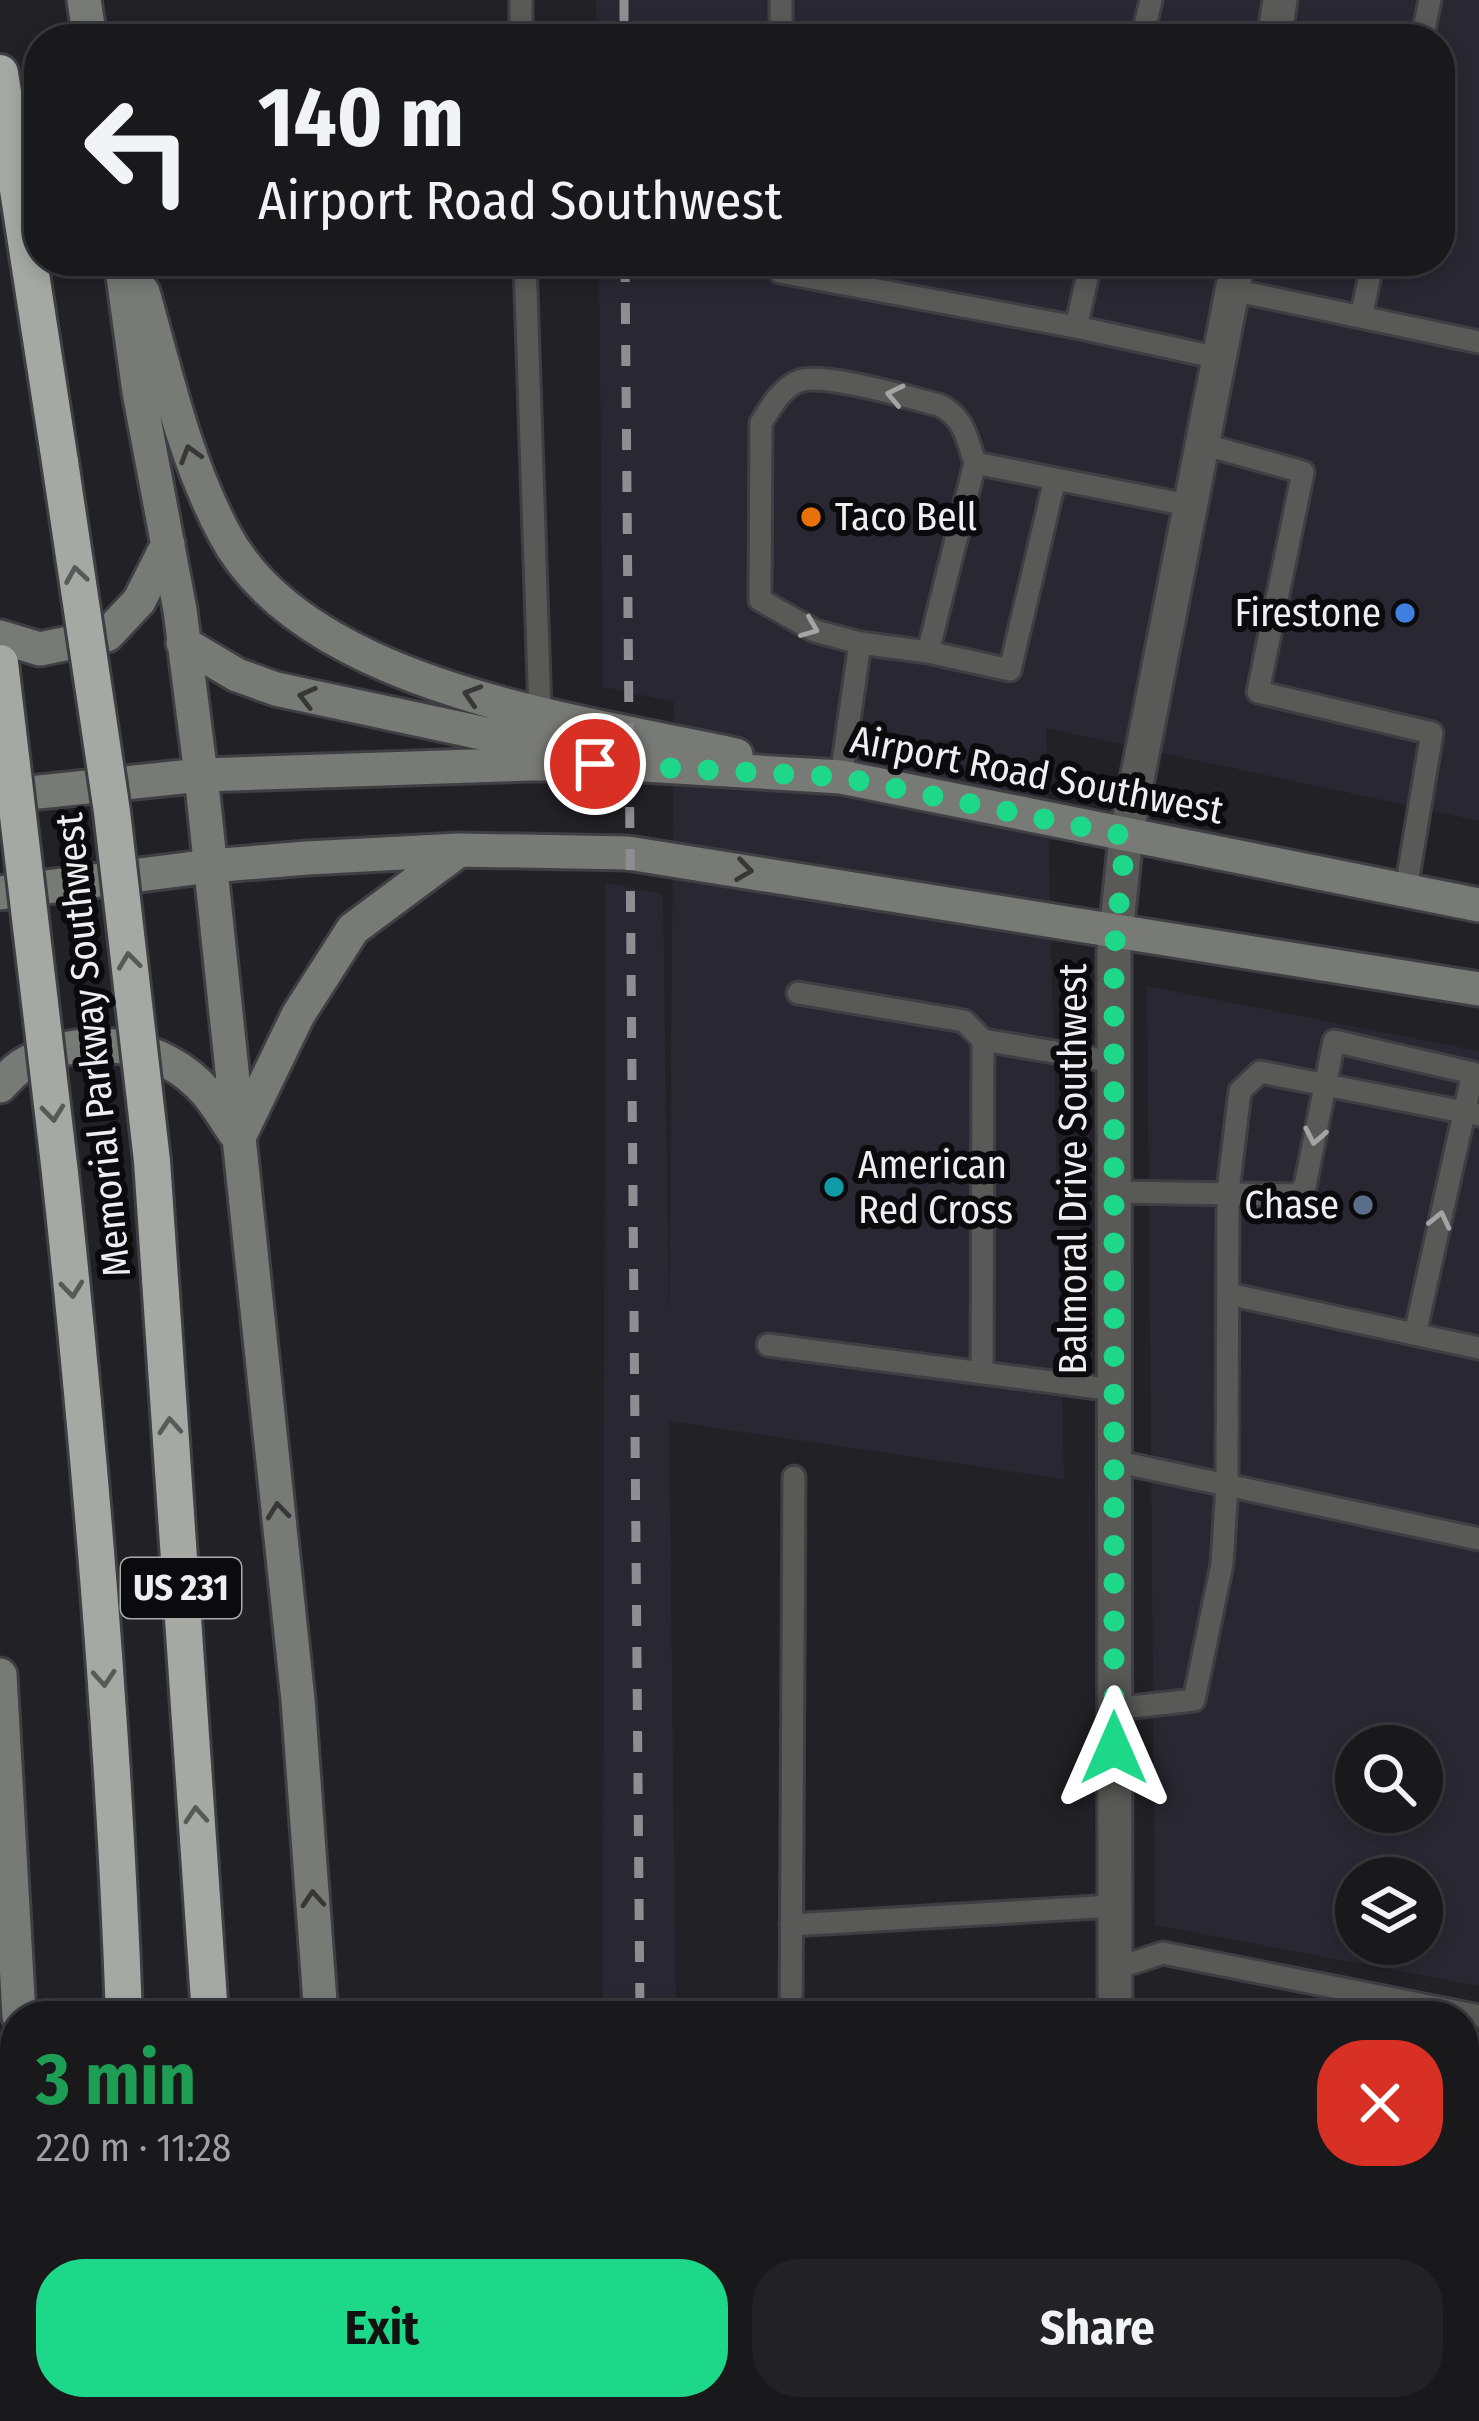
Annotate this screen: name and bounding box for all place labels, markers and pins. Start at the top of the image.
place label: Taco Bell [835,494,977,540]
marker: Taco Bell [798,504,824,530]
place label: Firestone [1234,590,1381,636]
marker: Firestone [1392,600,1418,626]
pin [544,713,646,815]
place label: American Red Cross [858,1142,1013,1233]
marker: American Red Cross [821,1174,847,1200]
place label: Chase [1244,1182,1339,1228]
marker: Chase [1350,1192,1376,1218]

